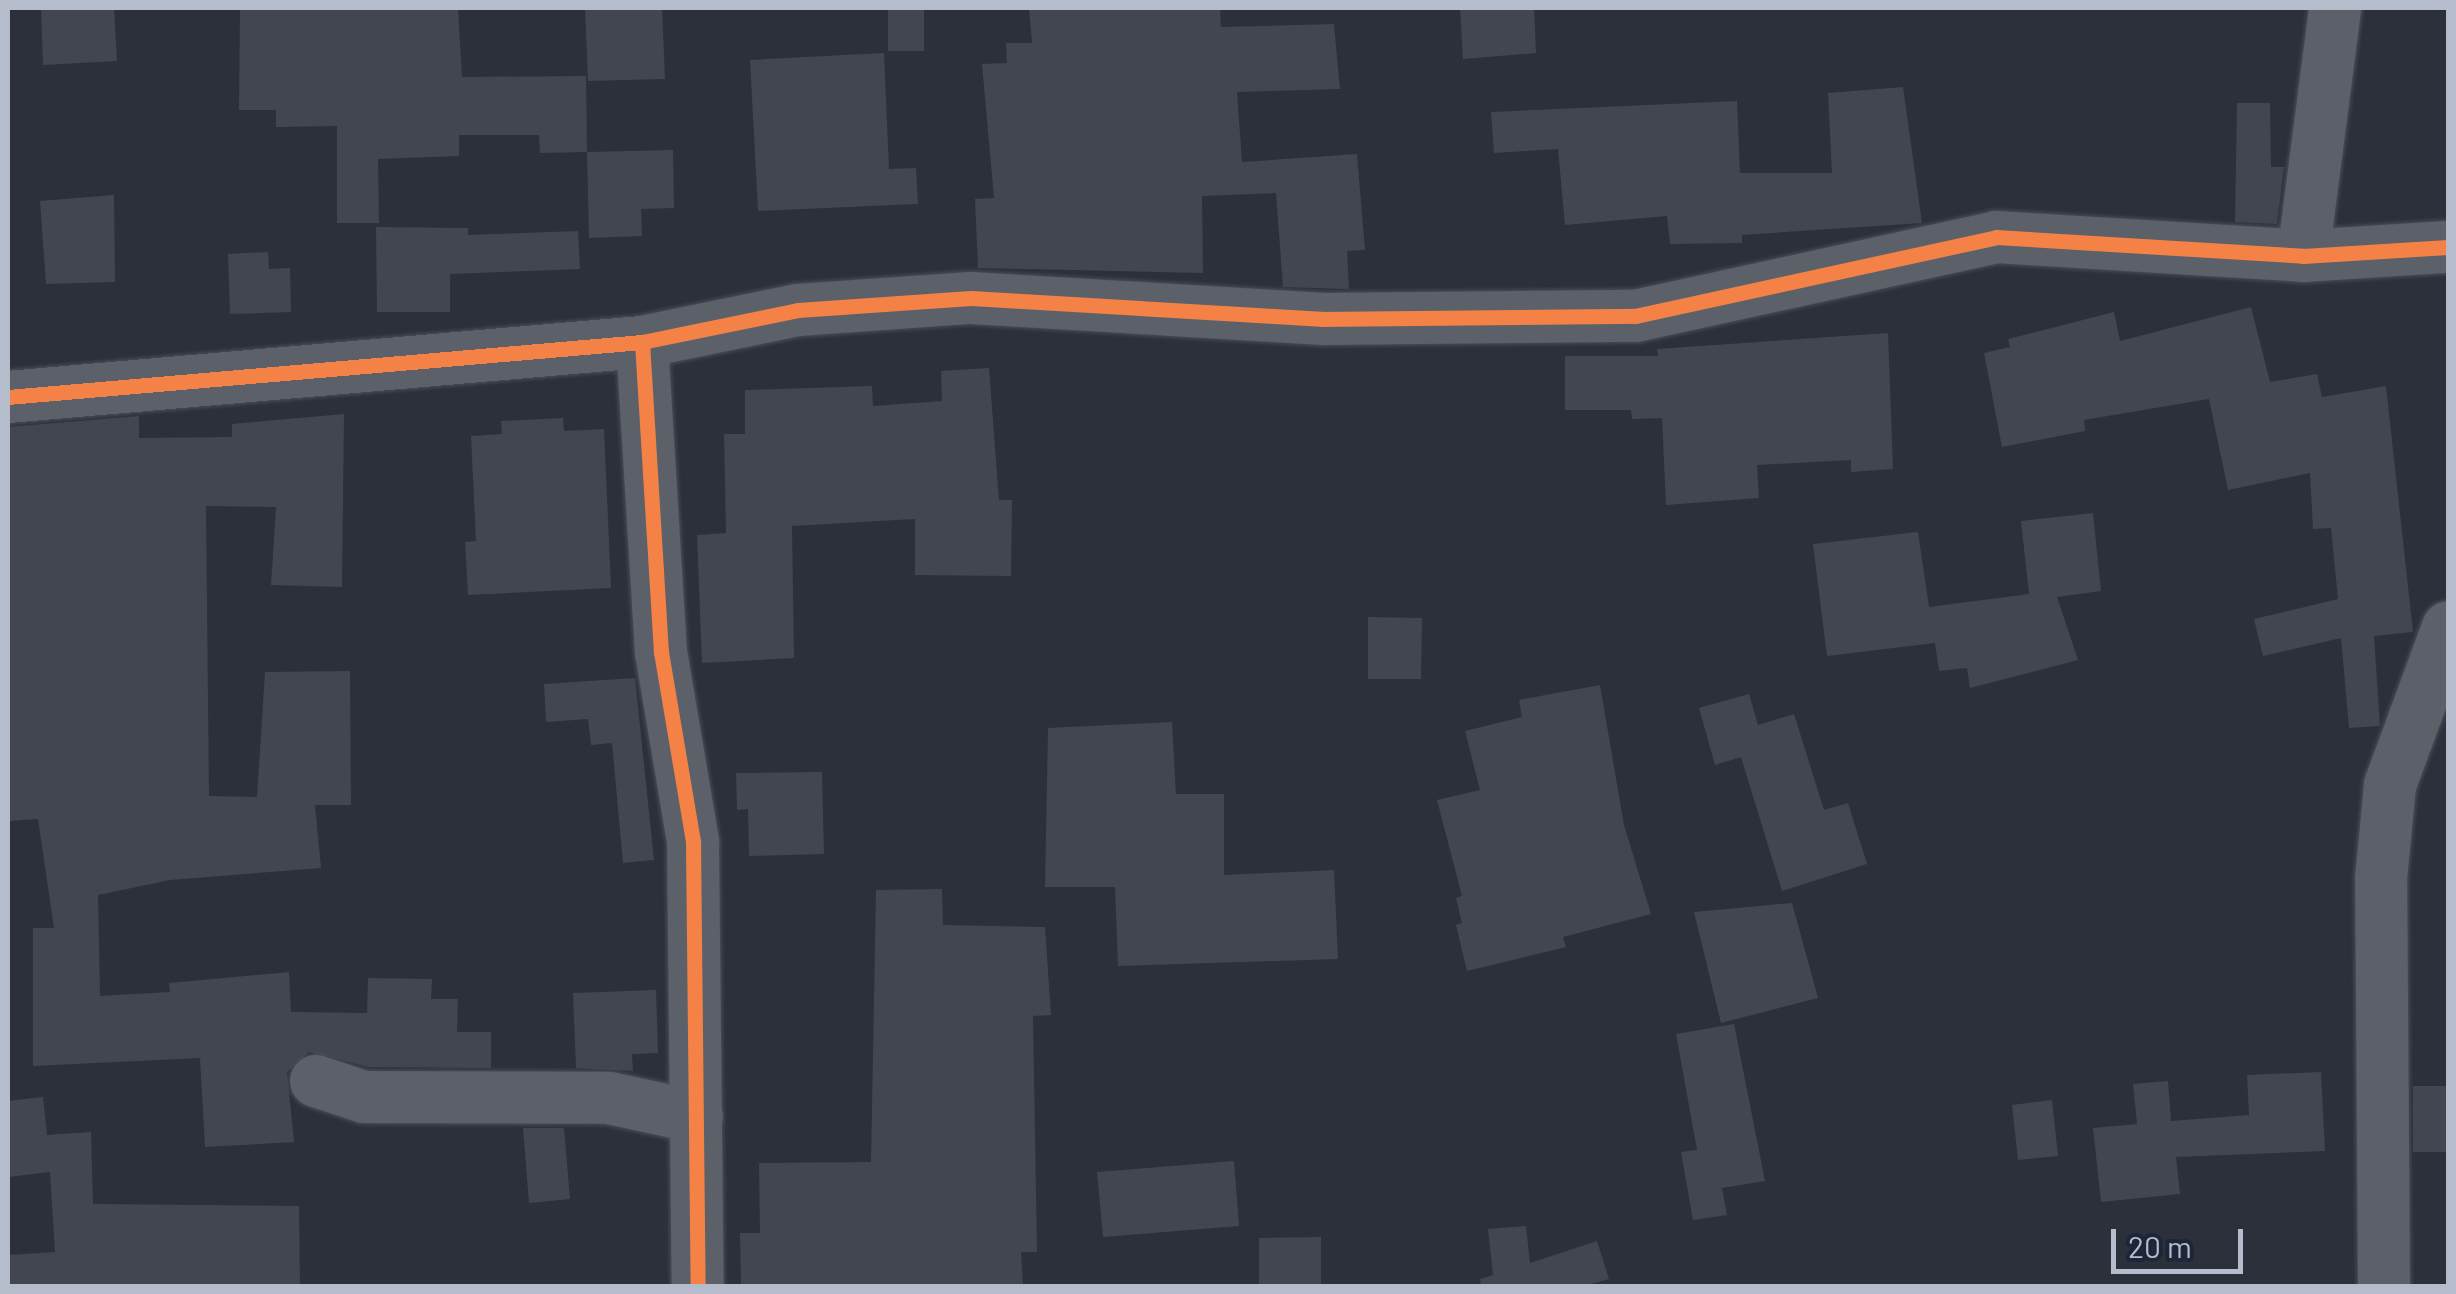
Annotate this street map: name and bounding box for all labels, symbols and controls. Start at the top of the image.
scale bar [2116,1209,2248,1271]
text: 20 m [2128,1228,2192,1264]

